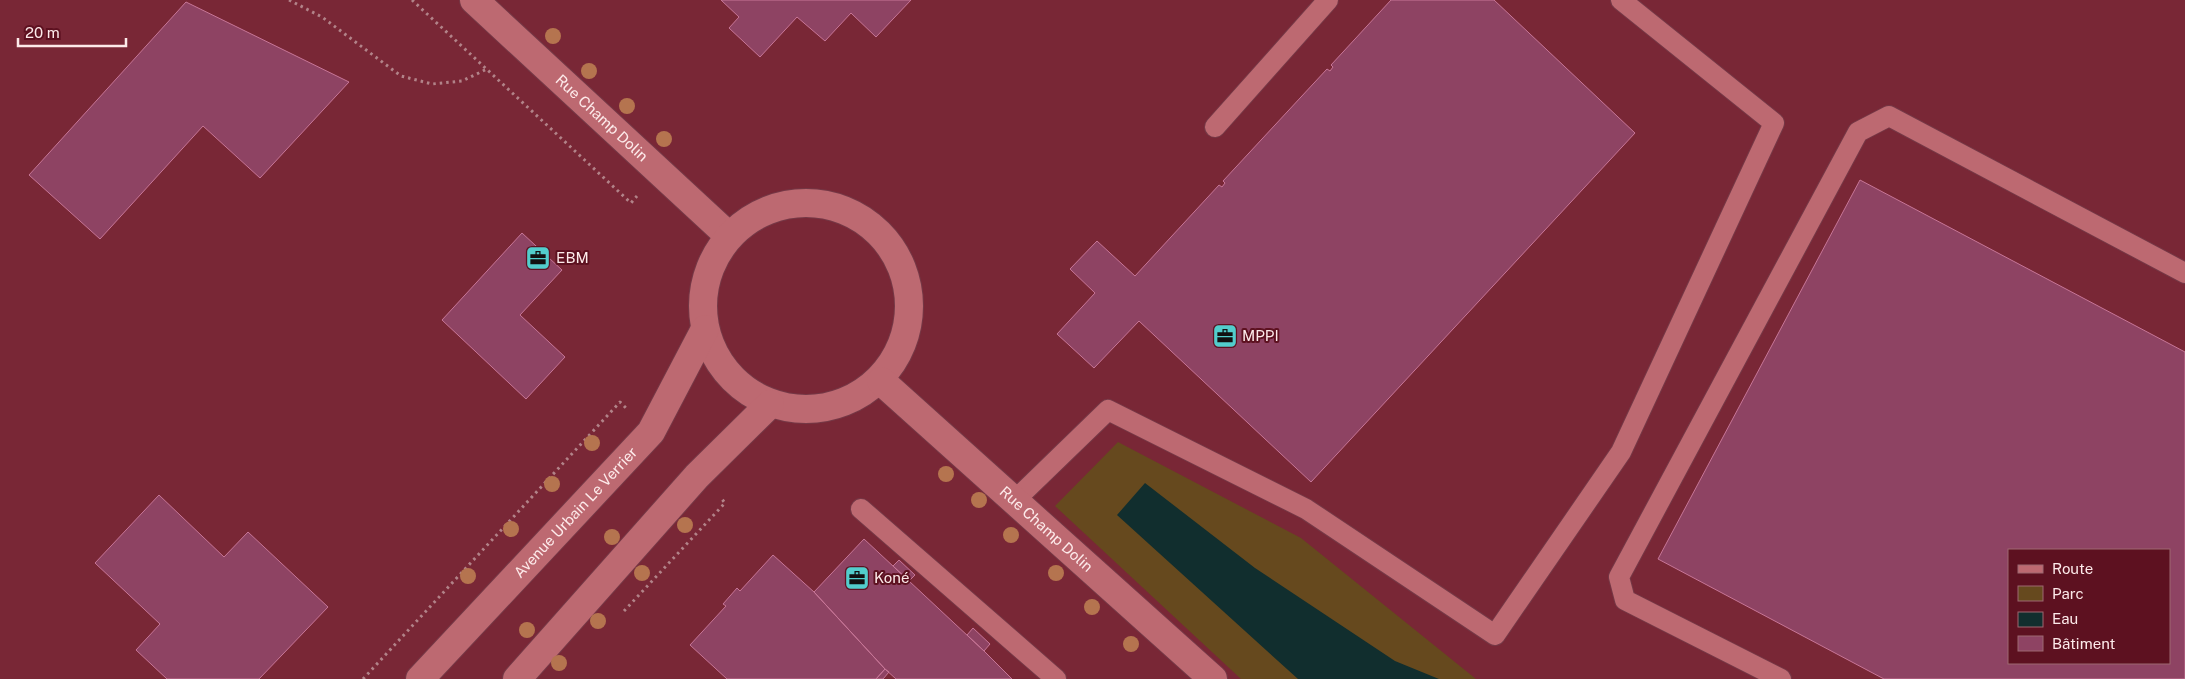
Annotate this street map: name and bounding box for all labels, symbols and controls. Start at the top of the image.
scale bar [18,15,125,47]
text: 20 m [25,24,60,41]
street label: Rue Champ Dolin [552,71,652,165]
office icon: EBM [525,245,551,271]
place label: EBM [556,249,589,266]
office icon: MPPI [1212,323,1238,349]
place label: MPPI [1242,327,1279,344]
street label: Avenue Urbain Le Verrier [510,443,641,581]
street label: Rue Champ Dolin [996,483,1097,575]
legend [2008,549,2170,664]
text: Route [2052,560,2093,577]
office icon: Koné [844,565,870,591]
place label: Koné [874,569,909,586]
text: Parc [2052,585,2084,602]
text: Eau [2052,610,2078,627]
text: Bâtiment [2052,635,2115,652]

